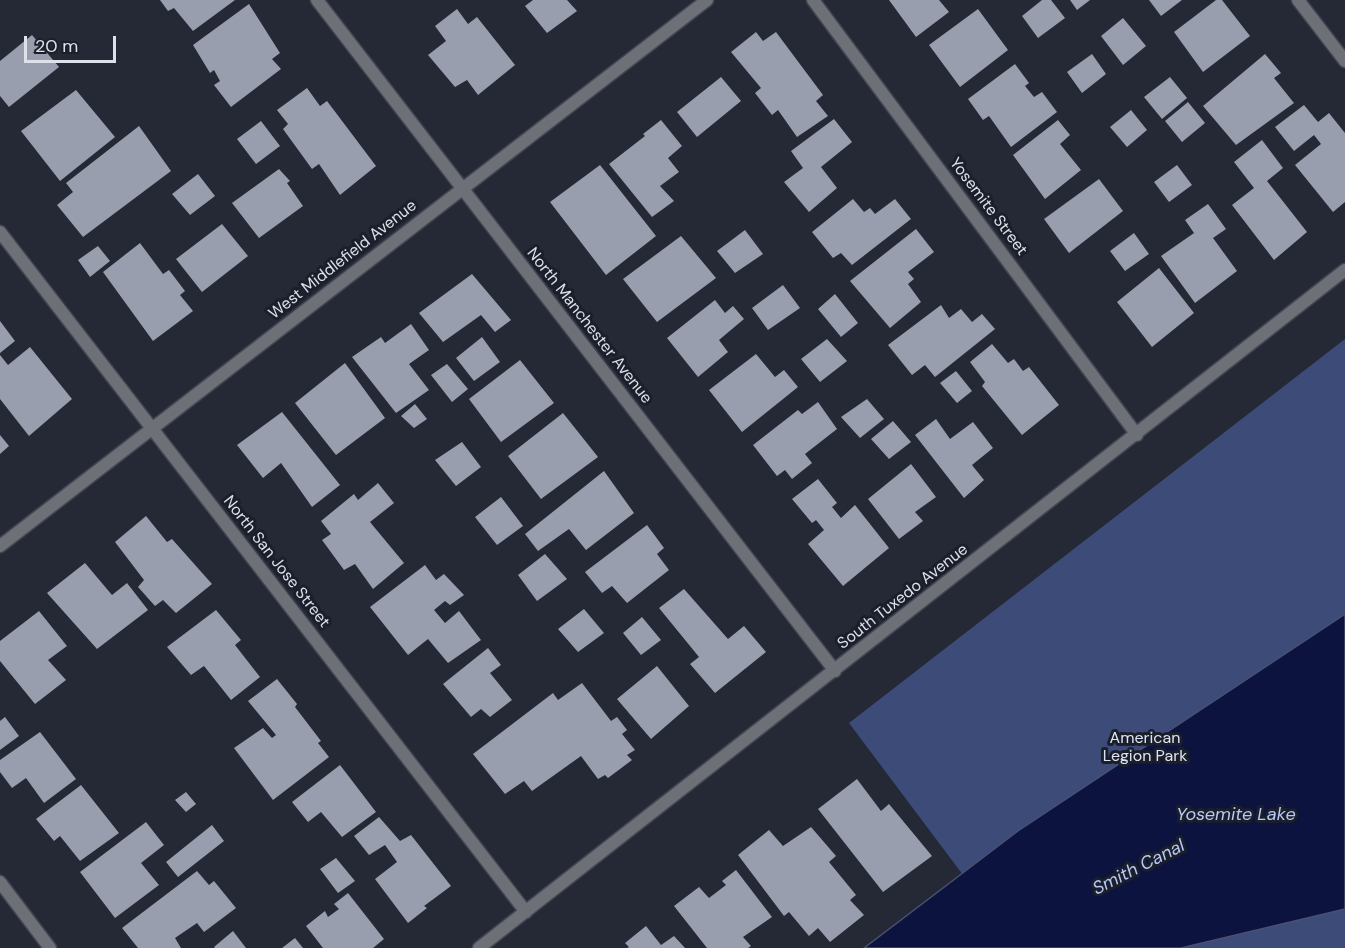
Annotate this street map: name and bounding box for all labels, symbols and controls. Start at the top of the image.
scale bar [27,24,118,62]
text: 20 m [35,34,78,58]
street label: Yosemite Street [945,154,1031,260]
street label: West Middlefield Avenue [265,196,421,324]
street label: North Manchester Avenue [522,244,656,408]
street label: North San Jose Street [219,492,333,632]
street label: South Tuxedo Avenue [834,540,972,654]
park label: American Legion Park [1103,729,1187,767]
water label: Yosemite Lake [1176,804,1296,826]
water label: Smith Canal [1089,836,1189,900]

